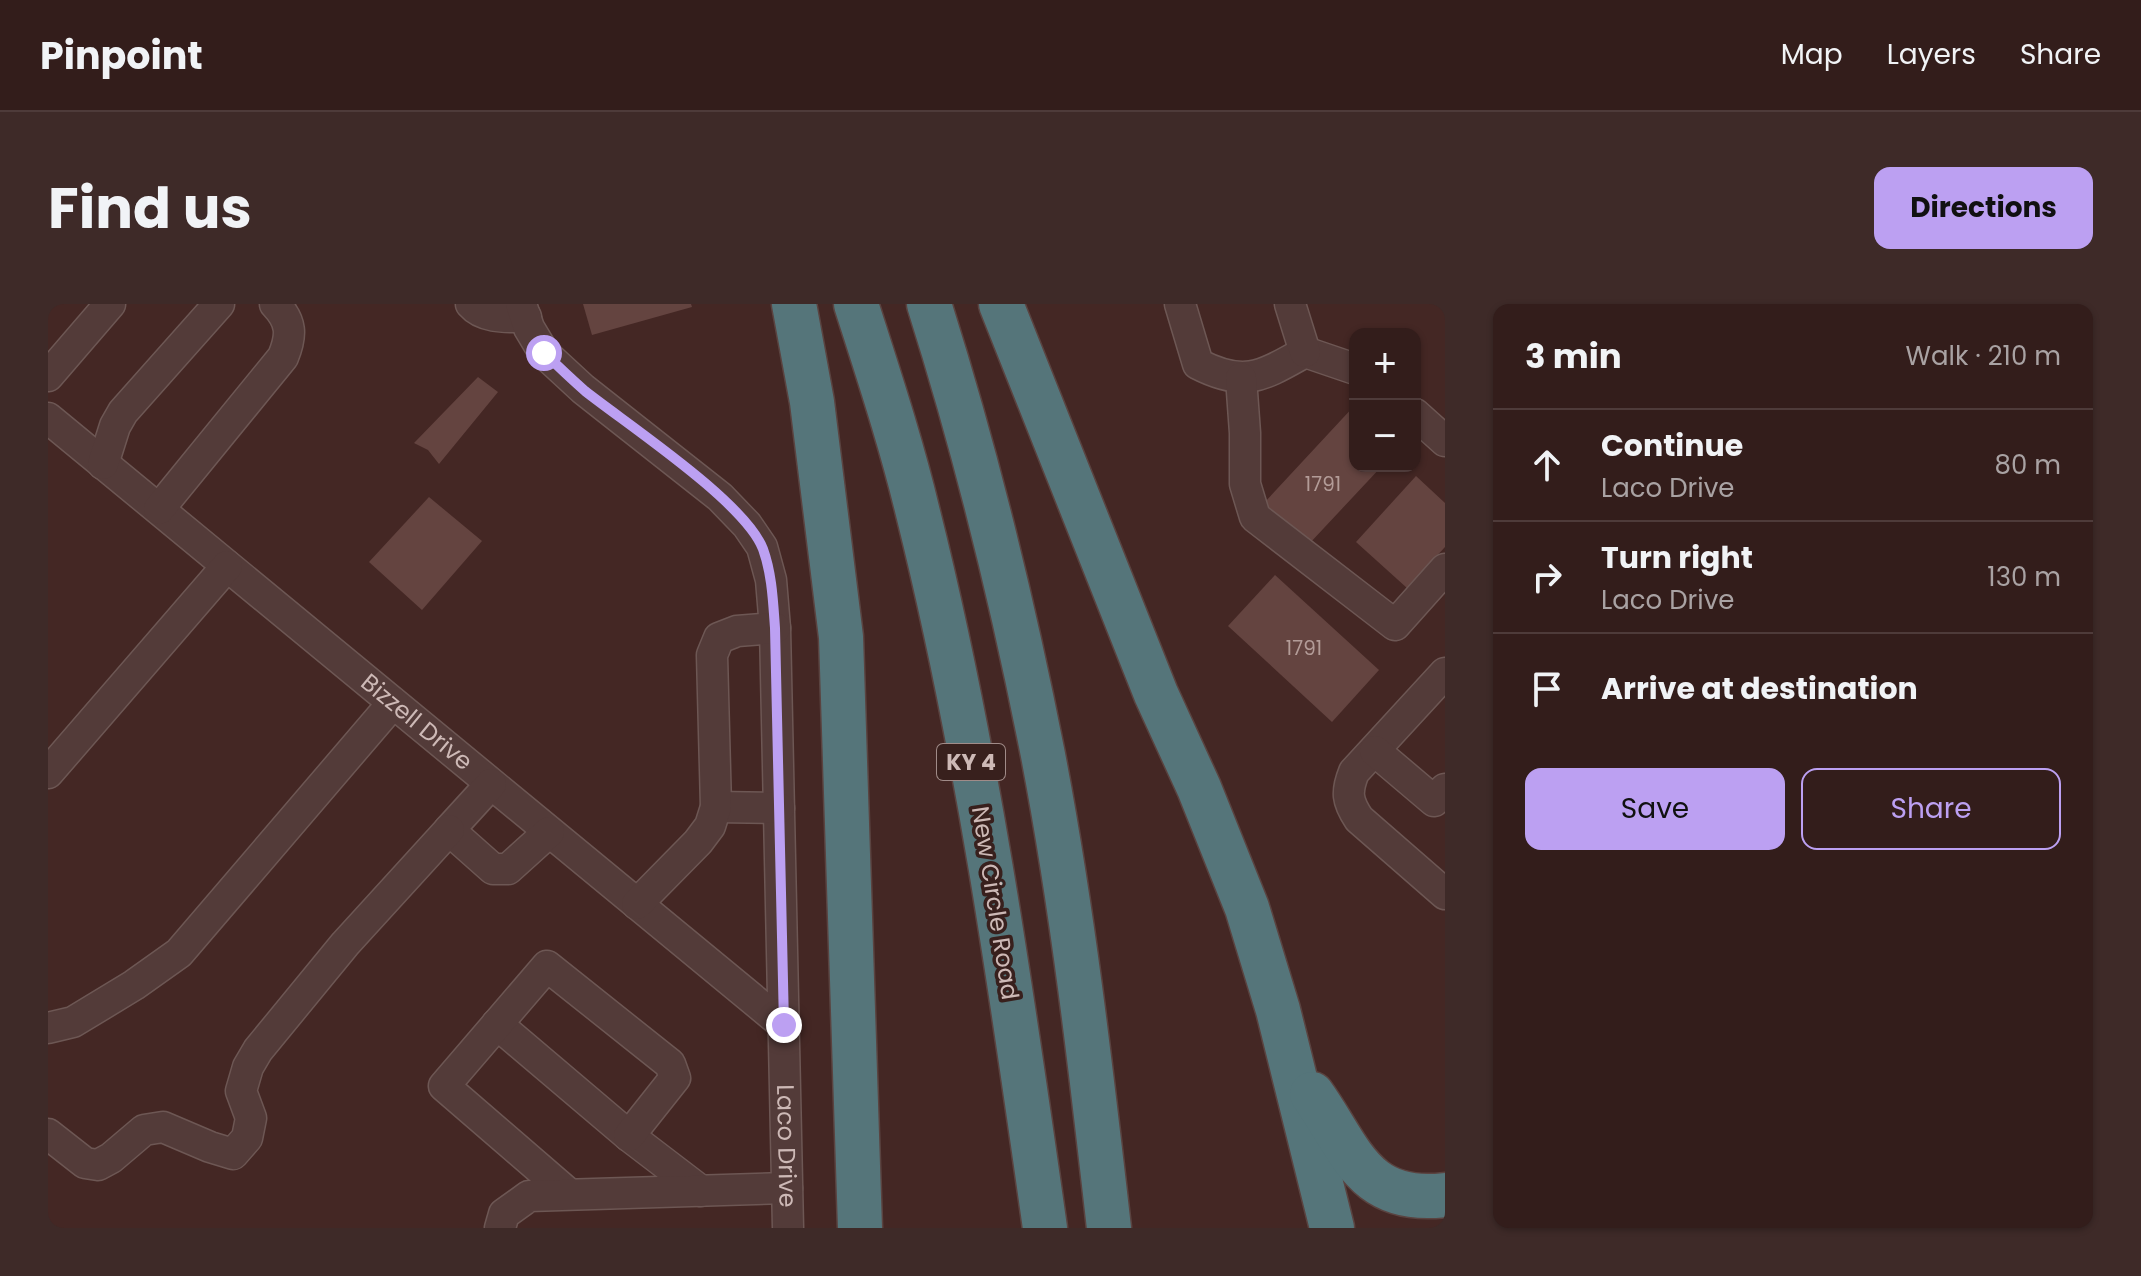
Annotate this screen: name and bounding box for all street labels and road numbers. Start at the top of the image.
street label: Bizzell Drive [354,666,480,778]
road number: KY 4 [937,744,1005,780]
street label: New Circle Road [964,804,1027,1002]
street label: Laco Drive [769,1084,805,1208]

